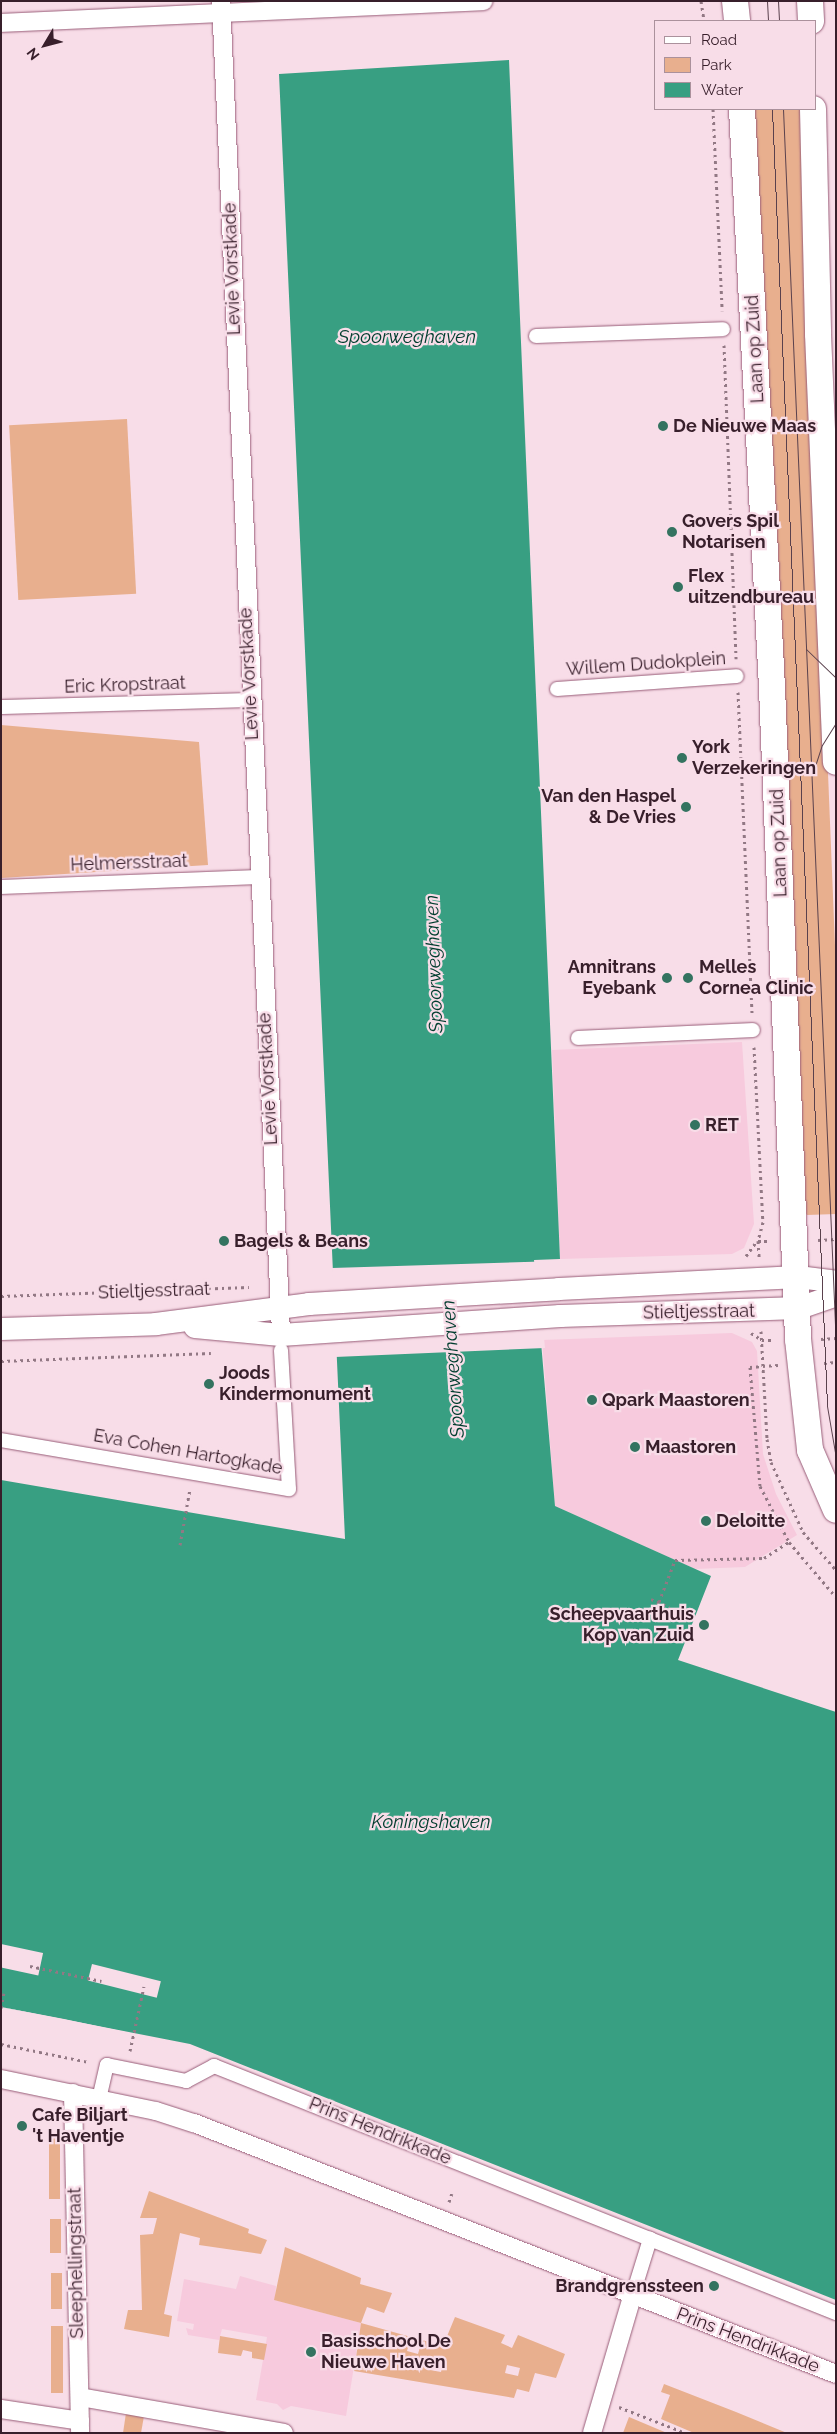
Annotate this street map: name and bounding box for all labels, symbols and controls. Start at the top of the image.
north arrow [20,20,70,70]
legend [654,20,817,110]
text: Road [701,31,737,49]
text: N [23,45,43,63]
text: Park [701,56,732,74]
text: Water [701,81,743,99]
street label: Levie Vorstkade [219,202,245,336]
street label: Laan op Zuid [741,294,769,404]
water label: Spoorweghaven [338,326,476,348]
place label: De Nieuwe Maas [673,415,816,437]
marker: De Nieuwe Maas [657,420,669,432]
place label: Govers Spil Notarisen [682,511,779,554]
marker: Govers Spil Notarisen [666,526,678,538]
place label: Flex uitzendbureau [688,566,814,608]
marker: Flex uitzendbureau [672,581,684,593]
street label: Levie Vorstkade [235,607,263,741]
street label: Willem Dudokplein [565,648,727,680]
street label: Eric Kropstraat [64,672,186,698]
place label: York Verzekeringen [692,737,816,780]
marker: York Verzekeringen [676,752,688,764]
place label: Van den Haspel & De Vries [541,786,676,829]
street label: Laan op Zuid [766,788,792,898]
marker: Van den Haspel & De Vries [680,801,692,813]
street label: Helmersstraat [70,850,188,876]
water label: Spoorweghaven [420,895,448,1033]
place label: Amnitrans Eyebank [568,957,656,1000]
place label: Melles Cornea Clinic [699,957,814,1000]
marker: Amnitrans Eyebank [660,971,674,985]
marker: Melles Cornea Clinic [681,971,695,985]
street label: Levie Vorstkade [254,1012,282,1146]
place label: RET [705,1114,739,1136]
marker: RET [689,1119,701,1131]
place label: Bagels & Beans [234,1230,368,1252]
marker: Bagels & Beans [218,1235,230,1247]
street label: Stieltjesstraat [98,1278,210,1304]
water label: Spoorweghaven [437,1299,469,1439]
street label: Stieltjesstraat [643,1300,755,1324]
place label: Joods Kindermonument [219,1363,371,1406]
marker: Joods Kindermonument [203,1378,215,1390]
place label: Qpark Maastoren [602,1389,750,1411]
marker: Qpark Maastoren [586,1394,598,1406]
street label: Eva Cohen Hartogkade [92,1425,284,1479]
place label: Maastoren [645,1436,736,1458]
marker: Maastoren [629,1441,641,1453]
place label: Deloitte [716,1510,785,1532]
marker: Deloitte [700,1515,712,1527]
place label: Scheepvaarthuis Kop van Zuid [550,1604,694,1646]
marker: Scheepvaarthuis Kop van Zuid [698,1619,710,1631]
water label: Koningshaven [371,1811,491,1833]
street label: Prins Hendrikkade [306,2093,454,2169]
place label: Cafe Biljart 't Haventje [32,2105,128,2148]
marker: Cafe Biljart 't Haventje [16,2120,28,2132]
street label: Sleephellingstraat [64,2187,88,2339]
place label: Brandgrenssteen [555,2275,704,2297]
marker: Brandgrenssteen [708,2280,720,2292]
street label: Prins Hendrikkade [673,2303,823,2377]
place label: Basisschool De Nieuwe Haven [321,2331,451,2374]
marker: Basisschool De Nieuwe Haven [305,2346,317,2358]

